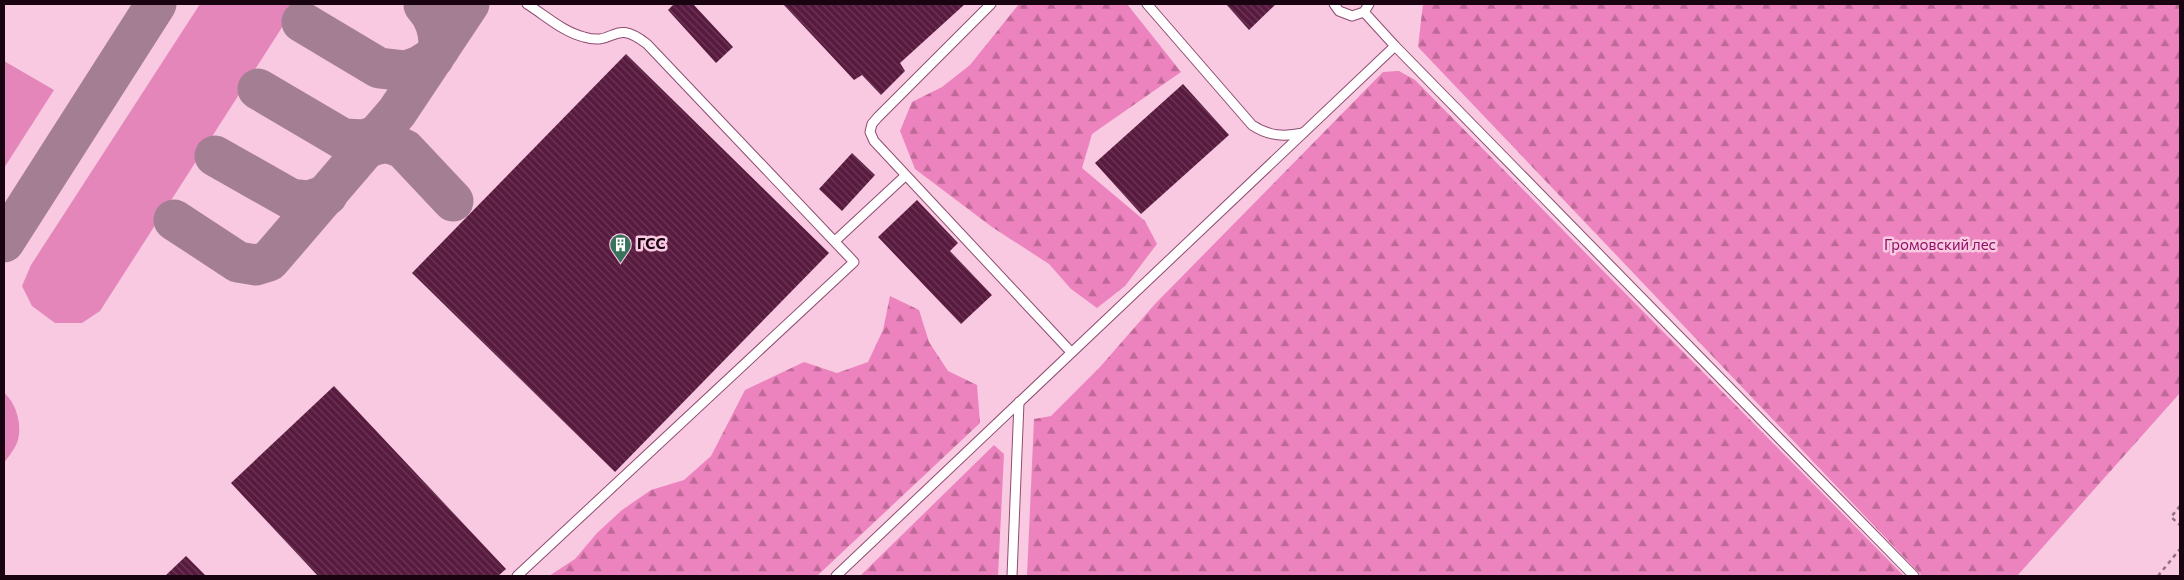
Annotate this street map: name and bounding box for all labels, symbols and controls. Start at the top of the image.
building icon: ГСС [609,232,633,263]
place label: ГСС [637,234,666,252]
park label: Громовский лес [1884,235,1996,253]

